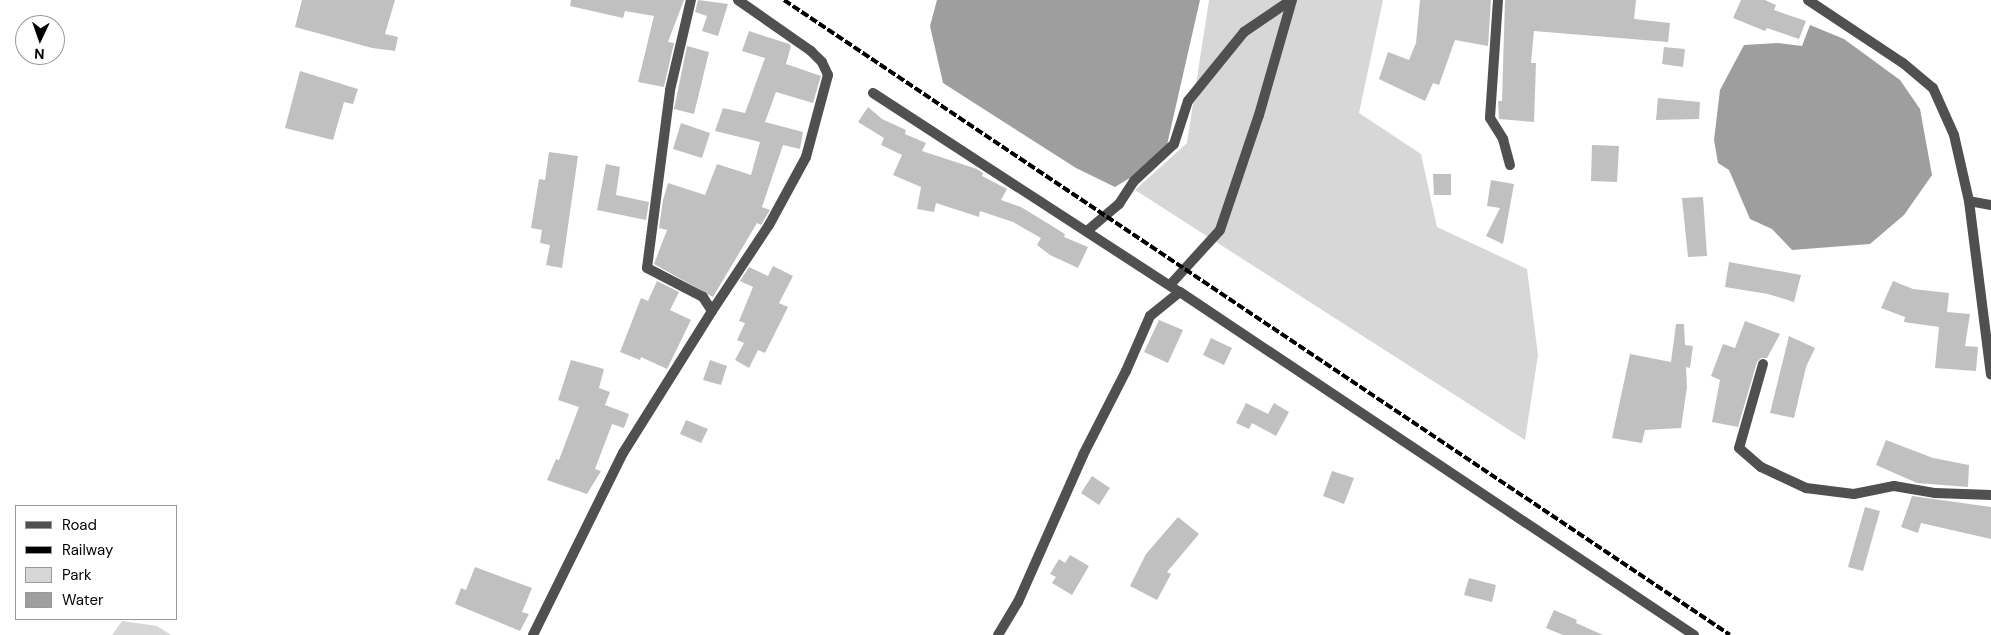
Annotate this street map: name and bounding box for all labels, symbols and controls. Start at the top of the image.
north arrow [15,15,65,65]
text: N [34,45,45,63]
legend [15,505,178,620]
text: Road [62,515,97,535]
text: Railway [62,540,113,560]
text: Park [62,565,92,585]
text: Water [62,590,103,610]

